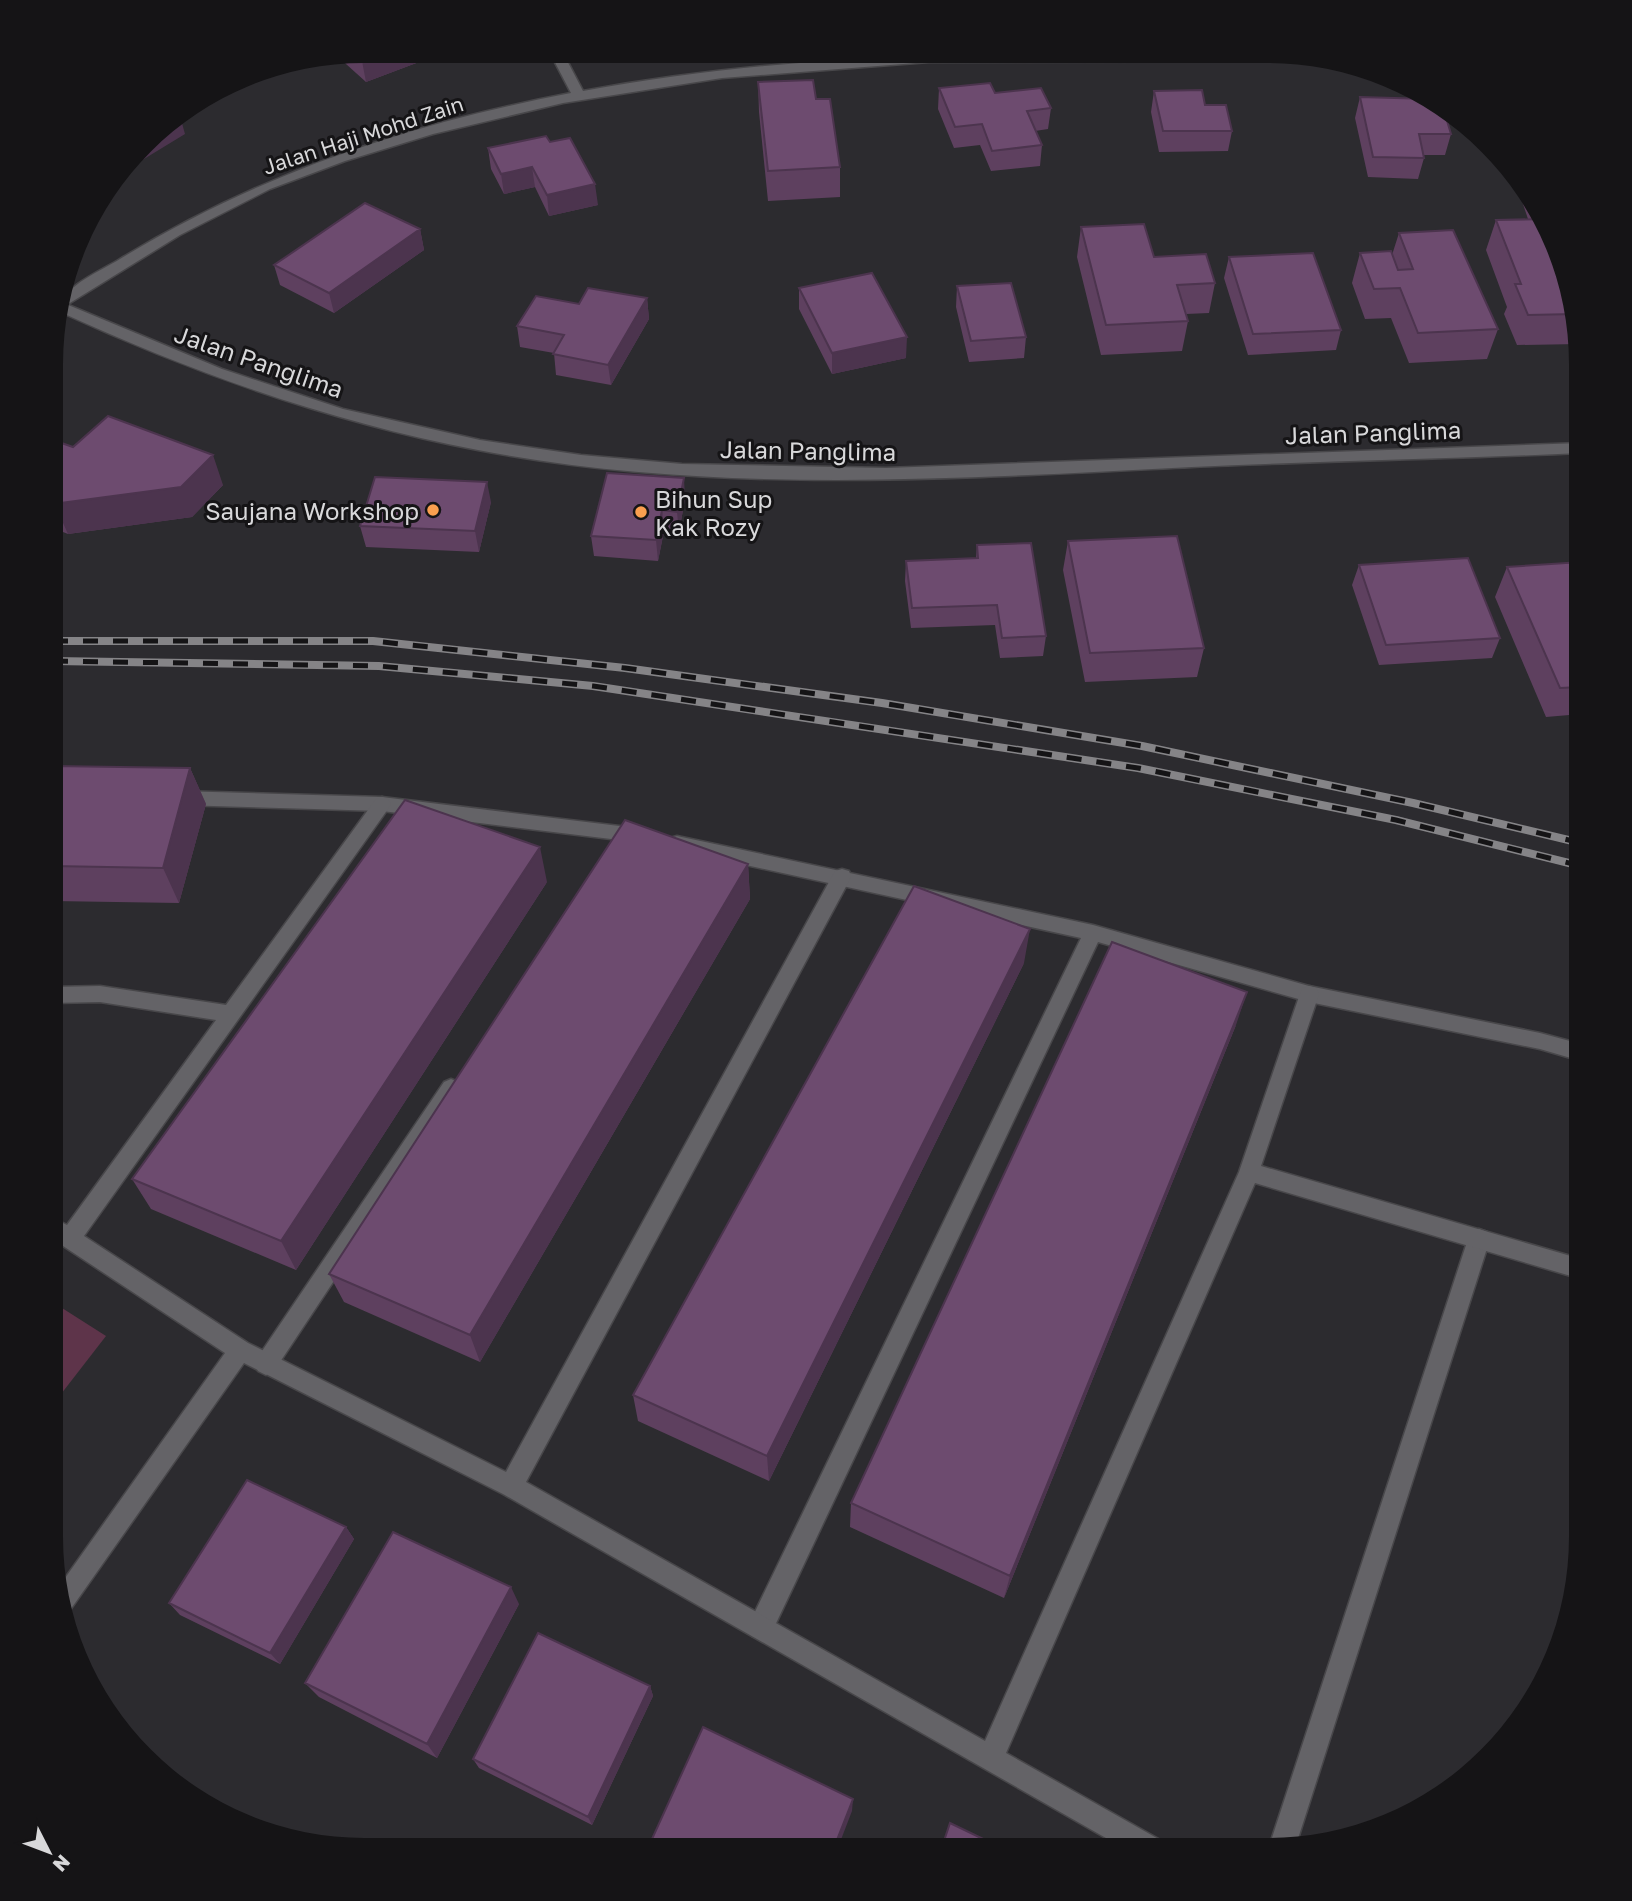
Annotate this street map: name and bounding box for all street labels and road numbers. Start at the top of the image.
street label: Jalan Haji Mohd Zain [259,90,467,180]
street label: Jalan Panglima [171,319,347,403]
street label: Jalan Panglima [1284,414,1462,450]
street label: Jalan Panglima [720,434,896,466]

